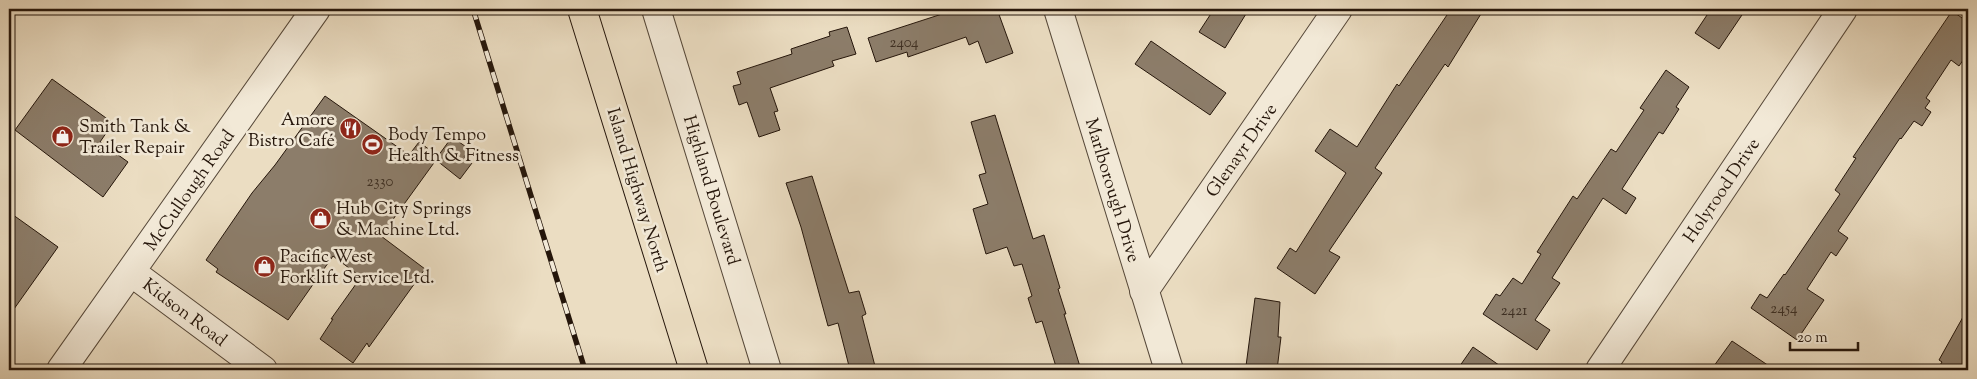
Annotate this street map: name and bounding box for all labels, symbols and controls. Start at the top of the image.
house number: 2404 [889,33,919,54]
street label: Glenayr Drive [1201,99,1285,203]
street label: Island Highway North [599,105,674,277]
place label: Amore Bistro Café [248,108,335,155]
street label: Highland Boulevard [675,113,745,269]
place label: Smith Tank & Trailer Repair [79,115,191,162]
street label: Marlborough Drive [1077,115,1145,266]
restaurant icon: Amore Bistro Café [339,117,363,141]
place label: Body Tempo Health & Fitness [388,123,519,170]
shop icon: Smith Tank & Trailer Repair [51,124,75,148]
street label: McCullough Road [139,125,242,257]
sports icon: Body Tempo Health & Fitness [360,132,384,156]
street label: Holyrood Drive [1678,133,1767,249]
house number: 2330 [367,172,394,193]
place label: Hub City Springs & Machine Ltd. [336,197,471,244]
shop icon: Hub City Springs & Machine Ltd. [308,206,332,230]
place label: Pacific West Forklift Service Ltd. [280,245,435,292]
shop icon: Pacific West Forklift Service Ltd. [252,254,276,278]
street label: Kidson Road [136,273,232,354]
house number: 2454 [1770,299,1798,320]
house number: 2421 [1501,301,1527,322]
scale bar [1790,319,1857,351]
text: 20 m [1797,328,1828,349]

